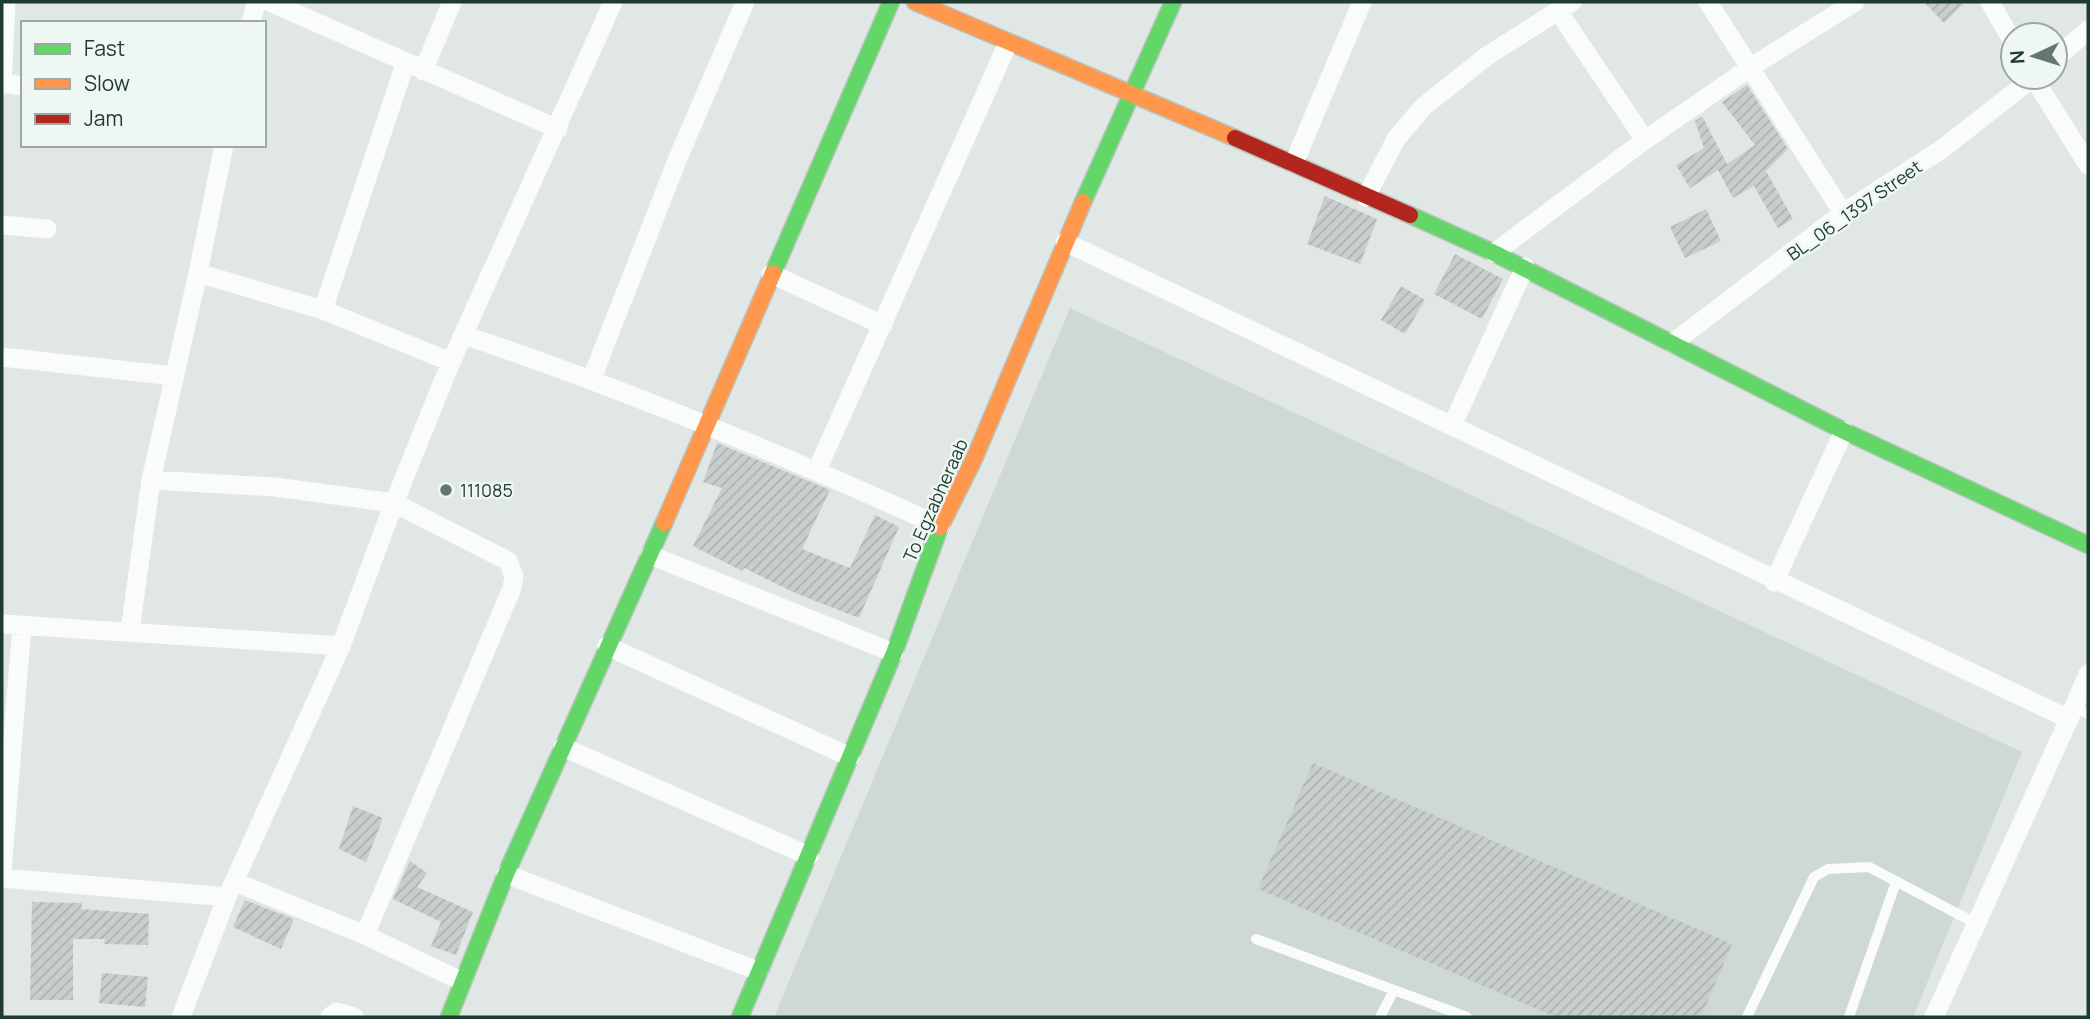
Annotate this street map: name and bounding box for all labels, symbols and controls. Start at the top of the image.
legend [21,21,266,147]
north arrow [1999,21,2069,91]
text: Fast [84,34,125,62]
text: N [2004,49,2030,65]
text: Slow [84,69,130,97]
text: Jam [84,104,123,132]
street label: BL_06_1397 Street [1782,154,1926,266]
street label: To Egzabheraab [897,435,973,565]
place label: 111085 [460,478,513,502]
marker: 111085 [438,482,454,498]

